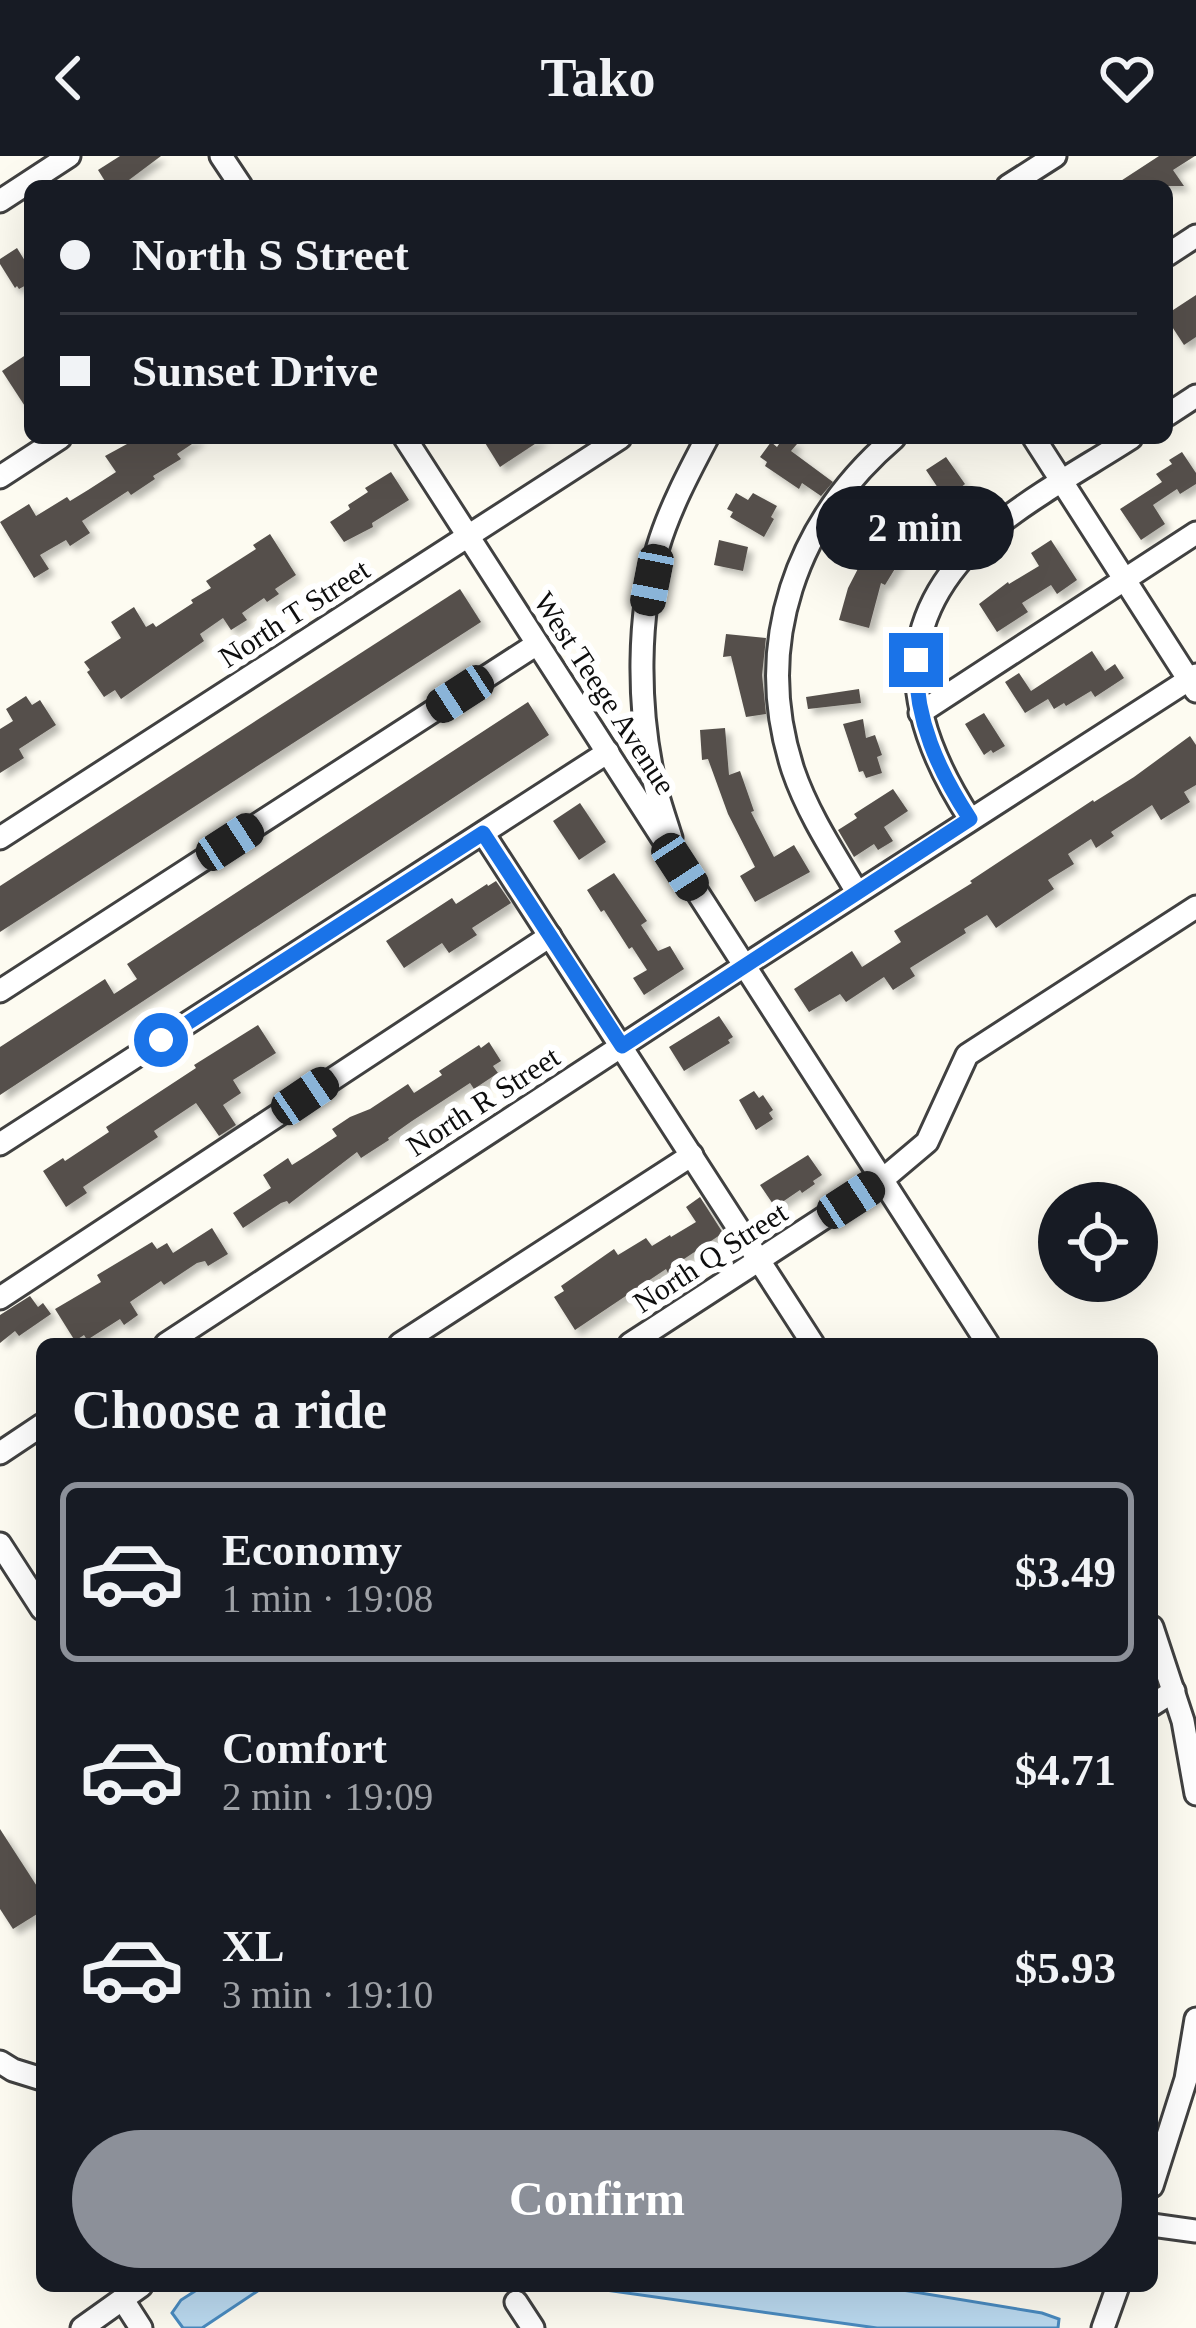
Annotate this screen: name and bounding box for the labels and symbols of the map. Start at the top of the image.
callout: 2 min [817,486,1015,570]
car [627,541,677,619]
street label: North T Street [213,552,376,674]
street label: West Teege Avenue [527,586,683,800]
route end [889,633,943,687]
car [420,659,500,729]
car [190,807,270,877]
car [645,827,715,907]
route start [134,1013,188,1067]
street label: North R Street [401,1039,566,1162]
car [265,1061,345,1131]
car [811,1165,891,1235]
street label: North Q Street [627,1195,794,1319]

